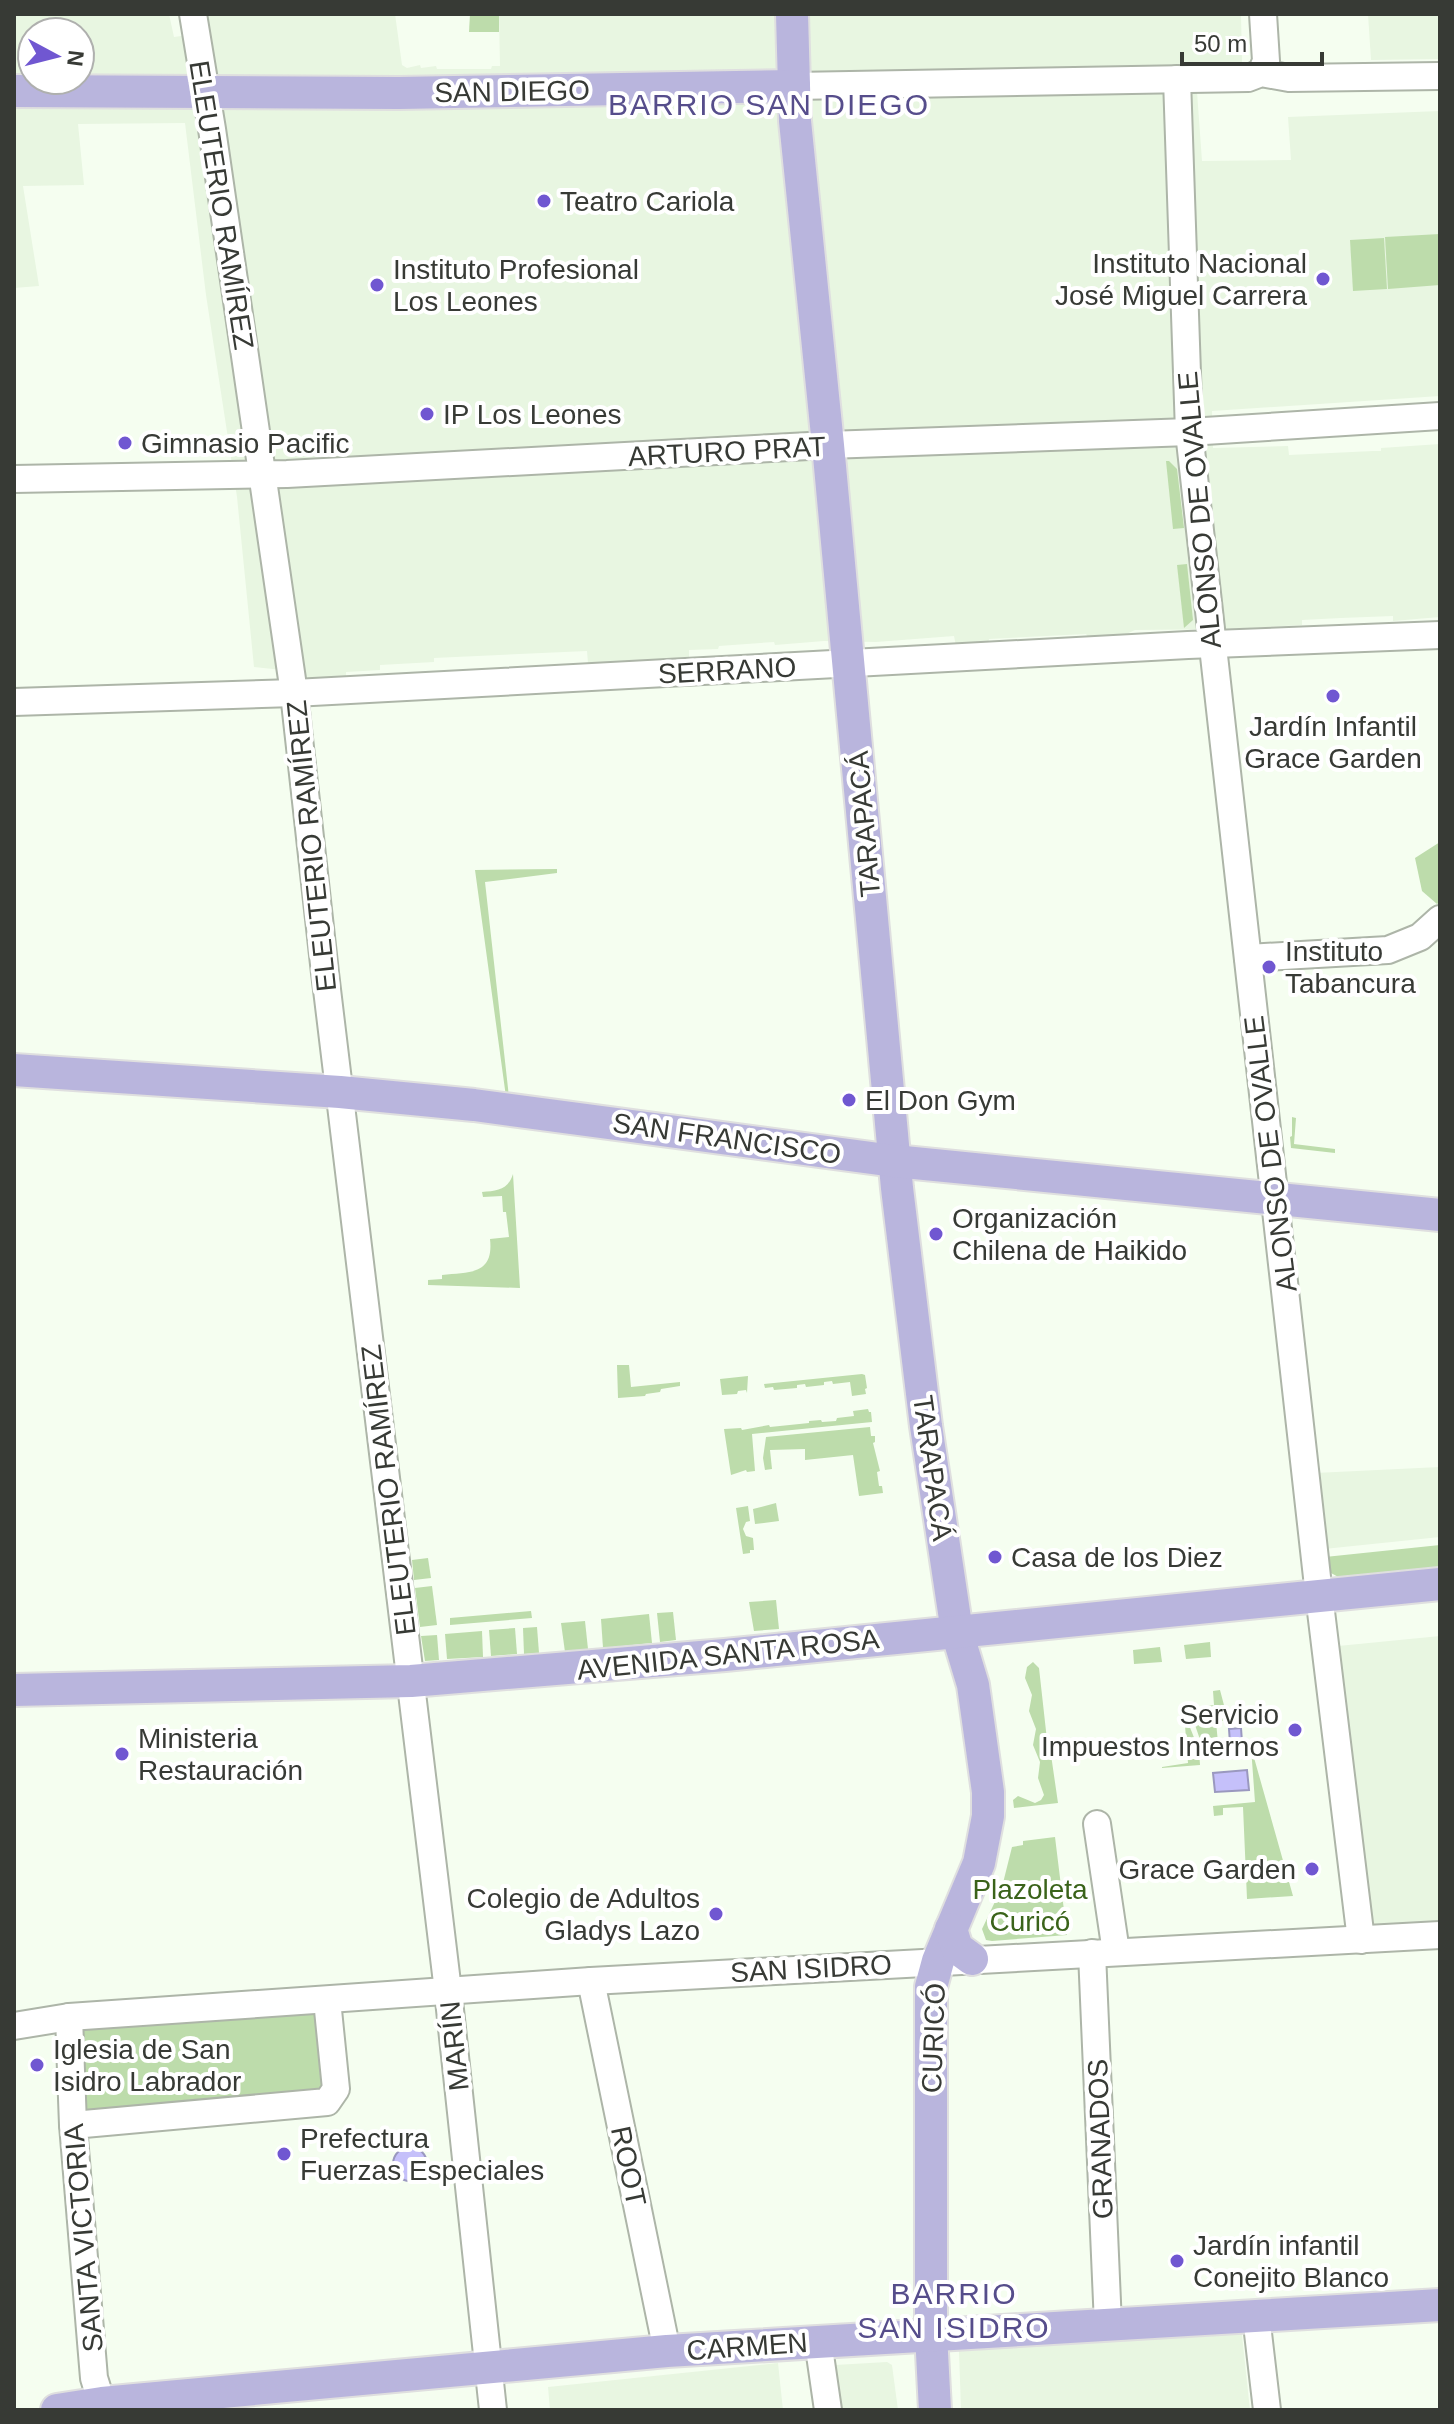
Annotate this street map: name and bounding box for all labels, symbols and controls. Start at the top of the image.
north arrow [16,16,96,96]
scale bar [1182,16,1322,66]
text: 50 m [1194,30,1247,57]
text: N [62,49,89,68]
street label: ELEUTERIO RAMÍREZ [183,58,260,352]
street label: SAN DIEGO [434,75,590,108]
district label: BARRIO SAN DIEGO [608,88,930,121]
place label: Teatro Cariola [560,186,735,217]
marker: Teatro Cariola [535,192,553,210]
place label: Instituto Nacional José Miguel Carrera [1055,248,1307,311]
place label: Instituto Profesional Los Leones [393,254,639,317]
marker: Instituto Nacional José Miguel Carrera [1314,270,1332,288]
marker: Instituto Profesional Los Leones [368,276,386,294]
street label: ALONSO DE OVALLE [1172,370,1227,650]
place label: IP Los Leones [443,399,622,430]
marker: IP Los Leones [418,405,436,423]
place label: Gimnasio Pacific [141,428,350,459]
street label: ARTURO PRAT [627,431,827,472]
marker: Gimnasio Pacific [116,434,134,452]
street label: SERRANO [657,651,797,690]
marker: Jardín Infantil Grace Garden [1324,687,1342,705]
street label: ELEUTERIO RAMÍREZ [281,699,342,993]
place label: Jardín Infantil Grace Garden [1244,711,1422,774]
street label: TARAPACÁ [843,749,886,898]
place label: Instituto Tabancura [1285,936,1416,999]
marker: Instituto Tabancura [1260,958,1278,976]
street label: ALONSO DE OVALLE [1238,1014,1303,1294]
place label: El Don Gym [865,1085,1016,1116]
marker: El Don Gym [840,1091,858,1109]
street label: SAN FRANCISCO [611,1107,843,1170]
place label: Organización Chilena de Haikido [952,1203,1187,1266]
marker: Organización Chilena de Haikido [927,1225,945,1243]
street label: ELEUTERIO RAMÍREZ [355,1343,422,1637]
street label: TARAPACÁ [907,1393,958,1543]
place label: Casa de los Diez [1011,1542,1223,1573]
marker: Casa de los Diez [986,1548,1004,1566]
street label: AVENIDA SANTA ROSA [575,1623,881,1686]
place label: Servicio Impuestos Internos [1041,1699,1279,1762]
marker: Servicio Impuestos Internos [1286,1721,1304,1739]
place label: Ministeria Restauración [138,1723,303,1786]
marker: Ministeria Restauración [113,1745,131,1763]
place label: Grace Garden [1119,1854,1296,1885]
marker: Grace Garden [1303,1860,1321,1878]
park label: Plazoleta Curicó [972,1874,1088,1937]
place label: Colegio de Adultos Gladys Lazo [466,1883,700,1946]
marker: Colegio de Adultos Gladys Lazo [707,1905,725,1923]
street label: SAN ISIDRO [729,1949,893,1988]
street label: CURICÓ [916,1982,951,2094]
street label: MARÍN [434,1999,475,2092]
place label: Iglesia de San Isidro Labrador [53,2034,241,2097]
marker: Iglesia de San Isidro Labrador [28,2056,46,2074]
street label: GRANADOS [1082,2058,1119,2220]
street label: SANTA VICTORIA [58,2122,109,2353]
place label: Prefectura Fuerzas Especiales [300,2123,544,2186]
street label: ROOT [605,2123,652,2209]
marker: Prefectura Fuerzas Especiales [275,2145,293,2163]
place label: Jardín infantil Conejito Blanco [1193,2230,1389,2293]
marker: Jardín infantil Conejito Blanco [1168,2252,1186,2270]
district label: BARRIO SAN ISIDRO [857,2277,1051,2344]
street label: CARMEN [685,2327,809,2366]

